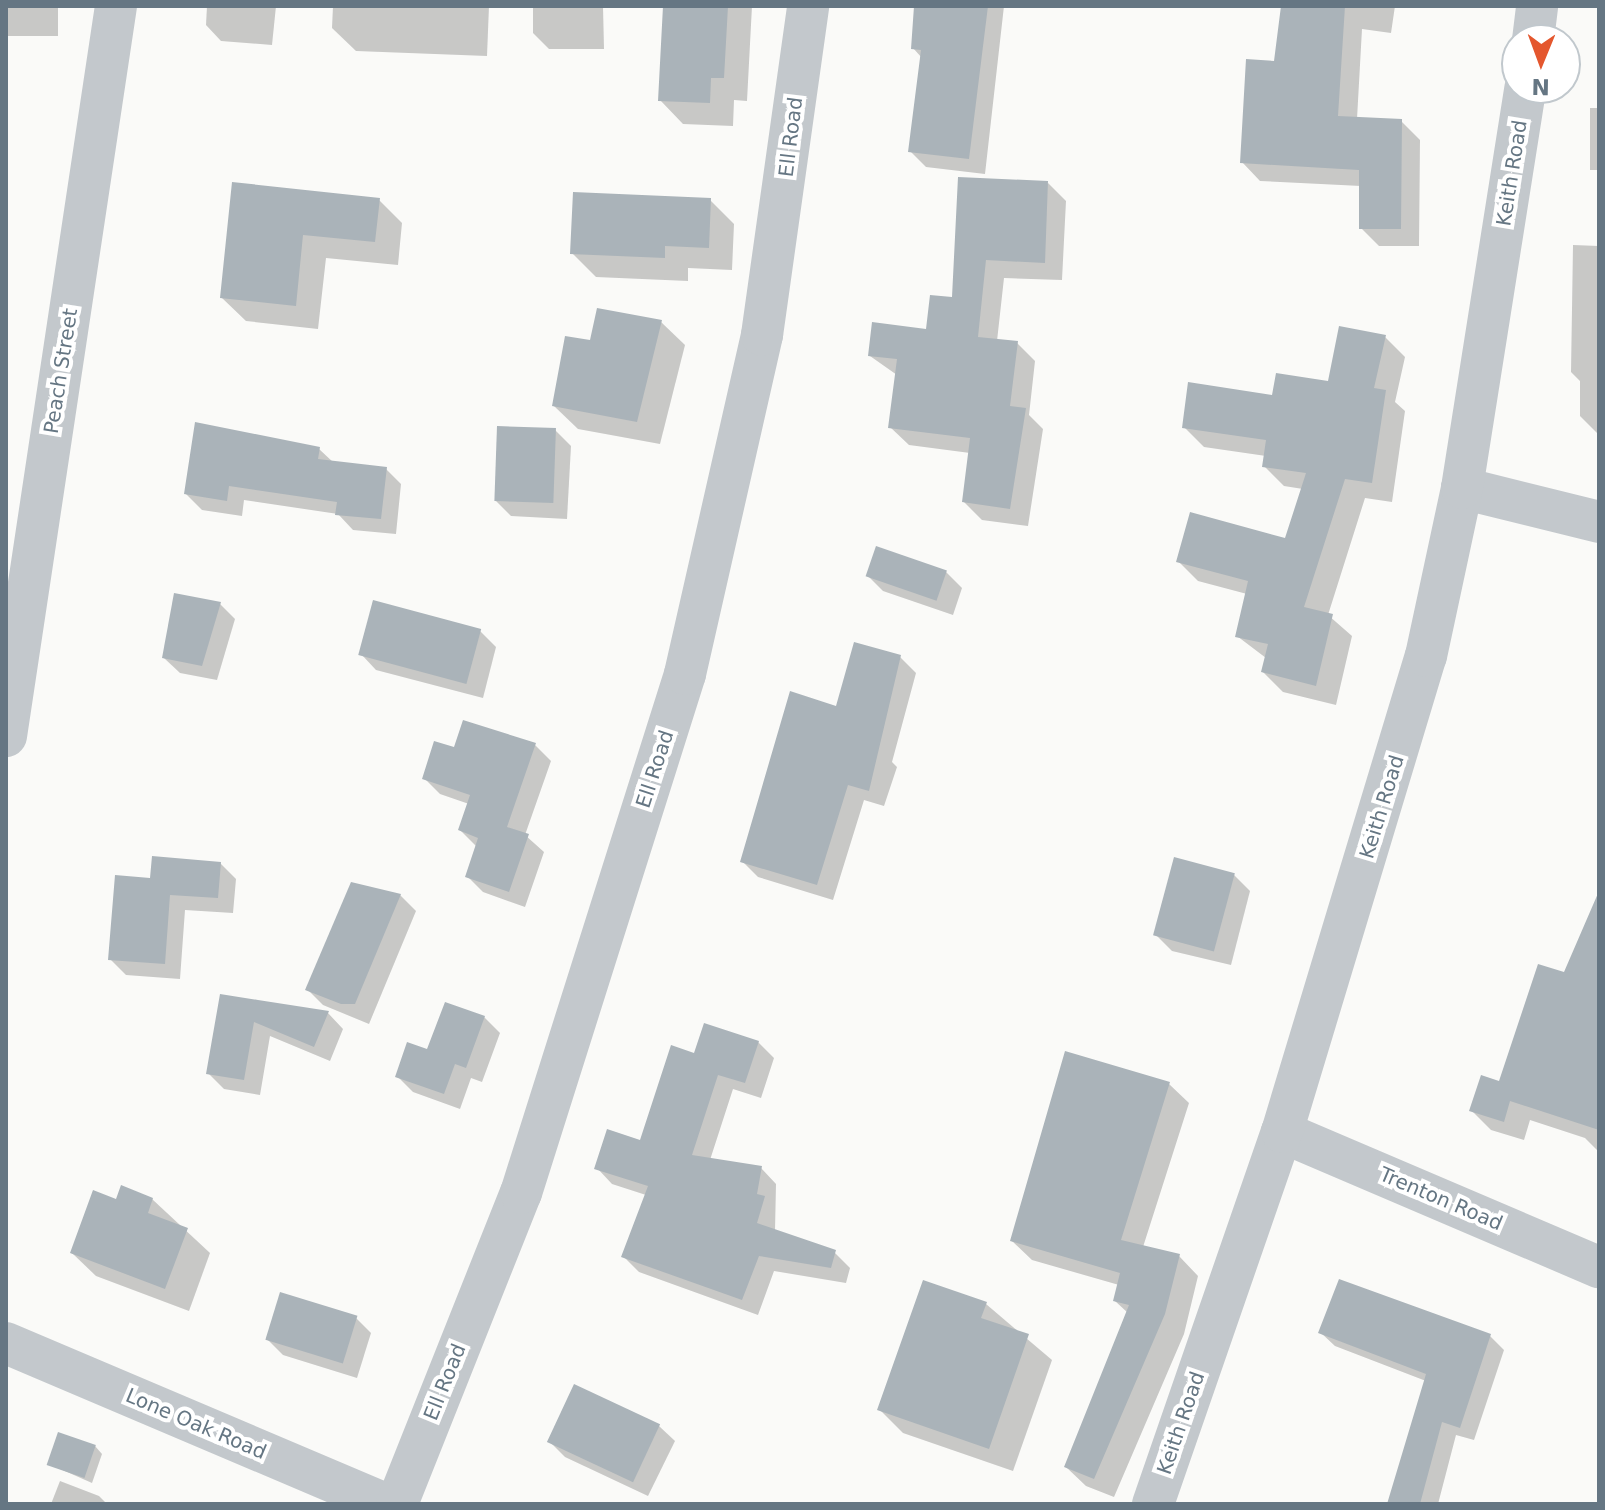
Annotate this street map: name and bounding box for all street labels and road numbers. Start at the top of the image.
street label: Ell Road [774,96,808,178]
street label: Keith Road [1492,118,1532,228]
street label: Peach Street [39,307,83,435]
street label: Ell Road [631,727,679,811]
street label: Keith Road [1355,752,1409,862]
street label: Trenton Road [1376,1162,1506,1236]
street label: Ell Road [419,1340,471,1424]
street label: Keith Road [1152,1368,1210,1478]
street label: Lone Oak Road [122,1384,270,1464]

